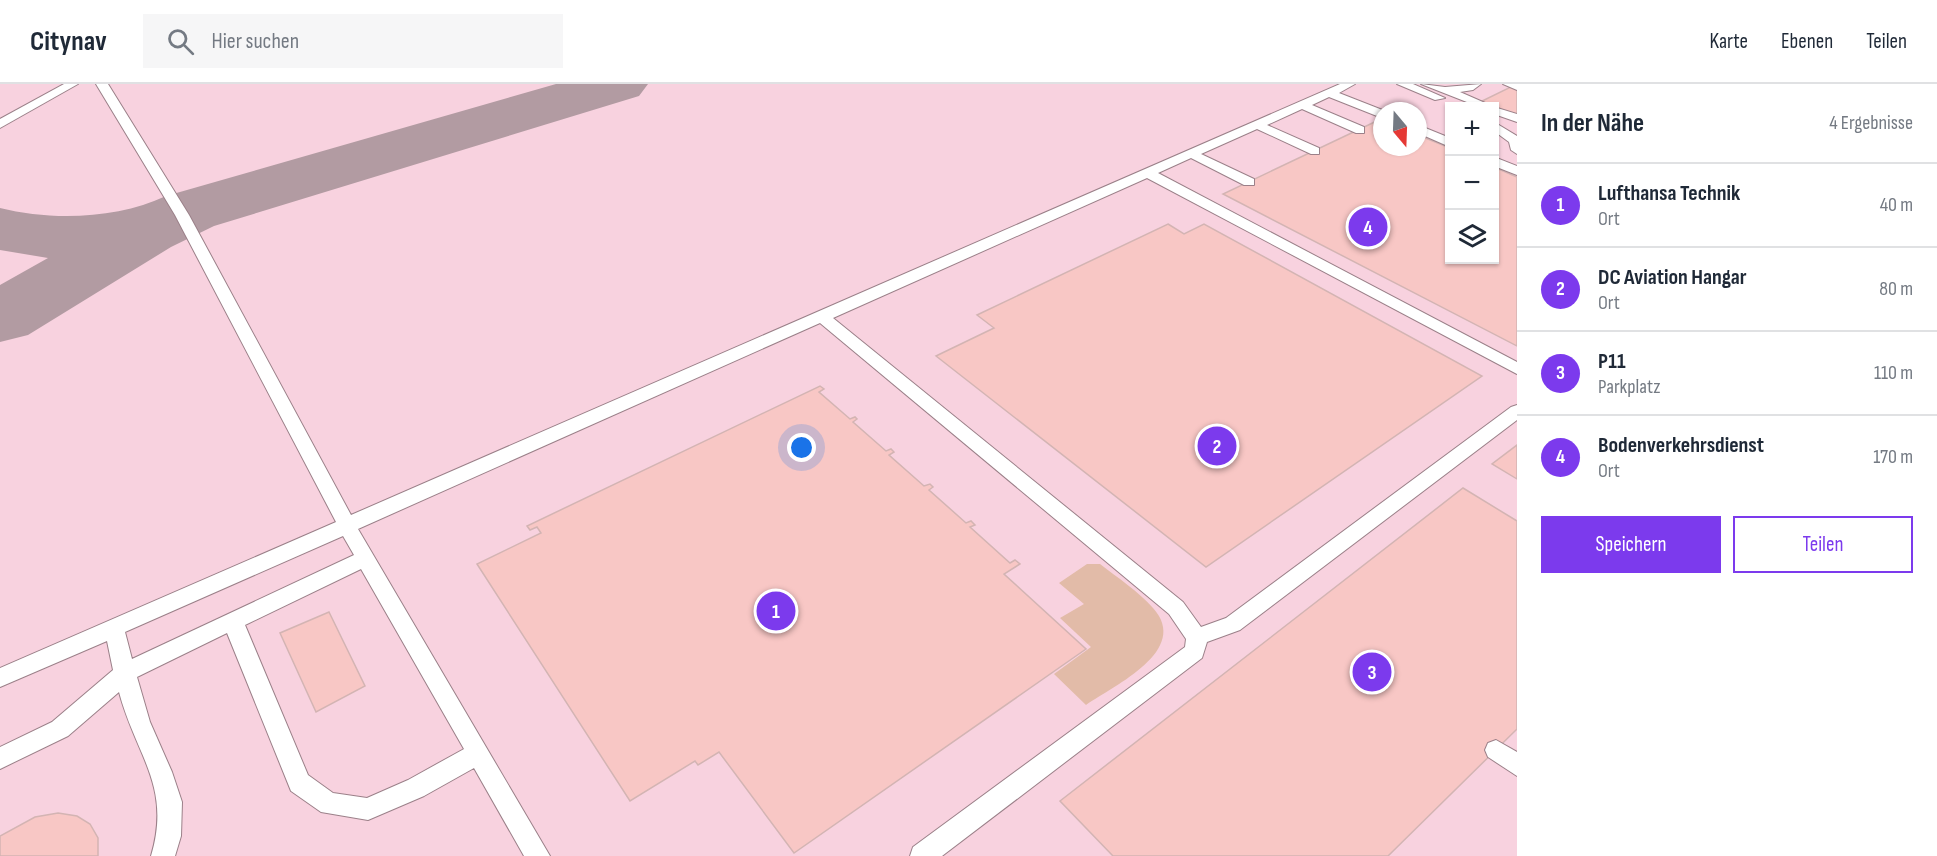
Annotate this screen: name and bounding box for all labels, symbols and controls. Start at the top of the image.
search box [143,14,563,68]
text: Citynav [30,25,107,58]
icon: search [164,25,197,58]
text: Hier suchen [212,28,299,55]
text: Karte [1710,29,1748,54]
text: Ebenen [1781,29,1833,54]
text: Teilen [1866,29,1907,54]
north arrow [1373,102,1427,156]
map controls [1445,102,1499,264]
button: + [1445,102,1499,156]
text: In der Nähe [1541,108,1644,139]
text: 4 Ergebnisse [1829,111,1913,135]
button: − [1445,156,1499,210]
text: Lufthansa Technik [1598,180,1740,207]
text: 1 [1557,193,1564,217]
text: 40 m [1880,193,1913,217]
pin: 4 [1348,204,1388,250]
text: Ort [1598,207,1620,231]
button: layers [1445,210,1499,264]
text: DC Aviation Hangar [1598,264,1747,291]
text: 2 [1556,277,1565,301]
text: 80 m [1879,277,1913,301]
text: Ort [1598,291,1620,315]
text: P11 [1598,348,1626,375]
text: 3 [1556,361,1565,385]
text: 110 m [1874,361,1913,385]
text: Parkplatz [1598,375,1660,399]
pin: 2 [1198,424,1236,469]
text: Bodenverkehrsdienst [1598,432,1764,459]
your location [787,433,816,462]
text: 4 [1556,445,1565,469]
text: 170 m [1873,445,1913,469]
text: Ort [1598,459,1620,483]
button: Speichern [1541,516,1721,573]
button: Teilen [1733,516,1913,573]
pin: 1 [756,588,796,634]
pin: 3 [1352,650,1392,694]

